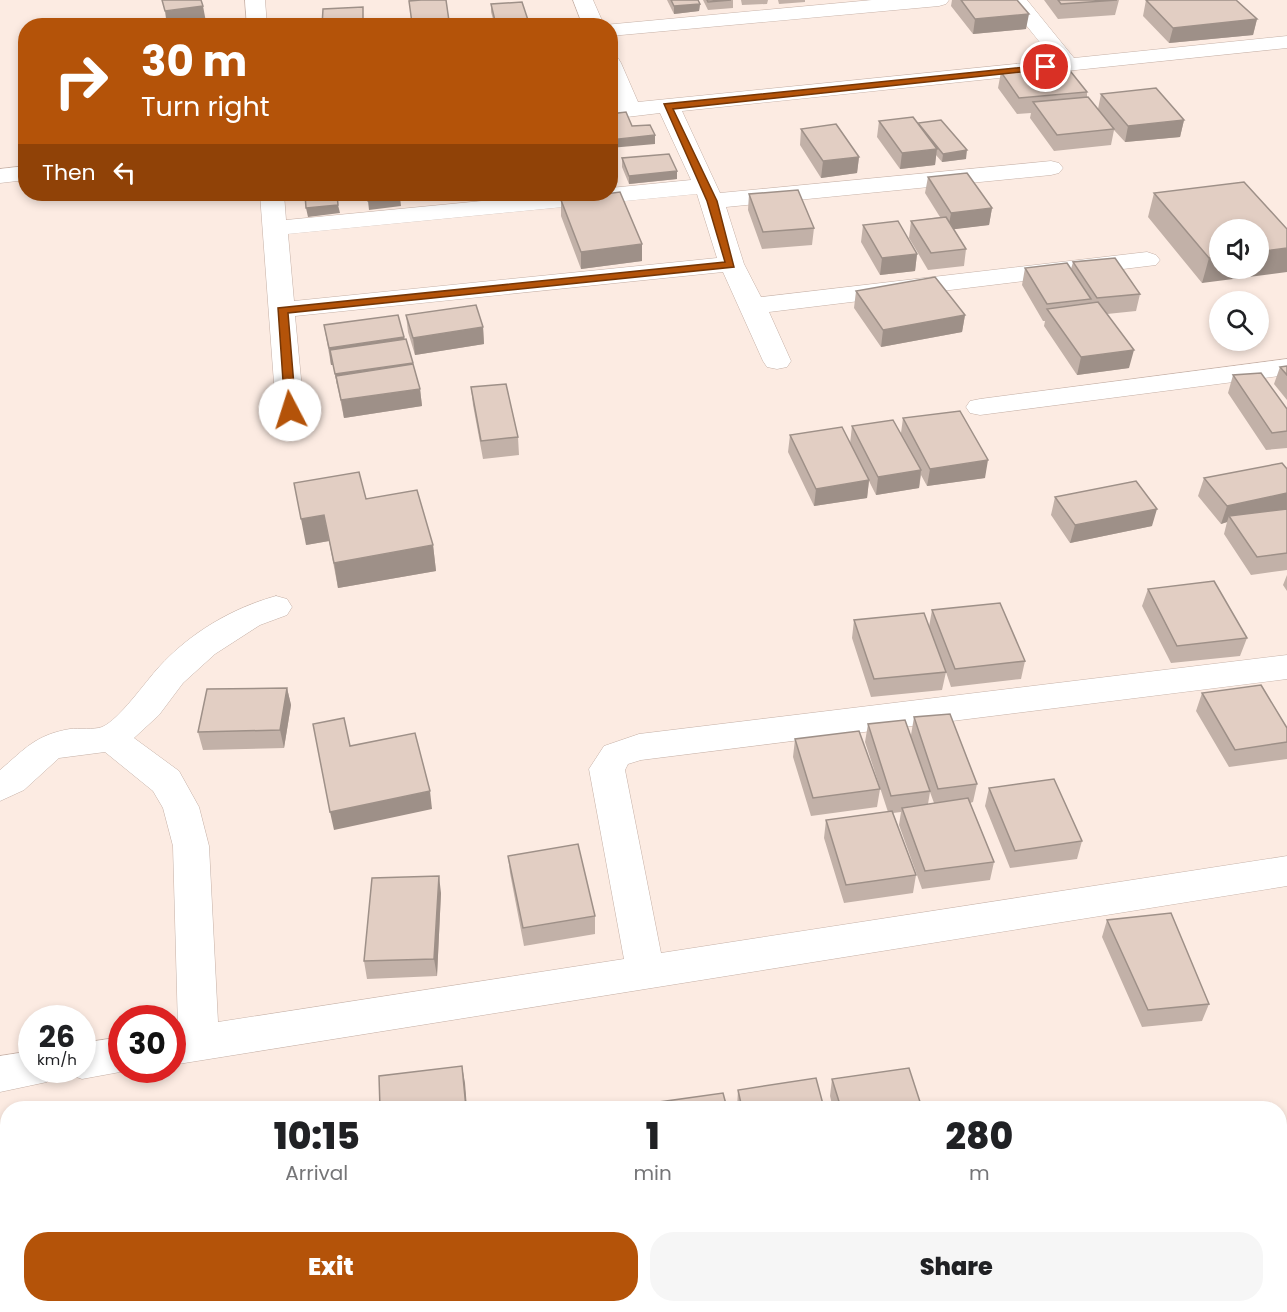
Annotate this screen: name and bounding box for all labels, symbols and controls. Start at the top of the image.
text: 30 m [141,32,247,91]
pin [1020,41,1071,92]
icon: right [42,42,120,120]
icon: arrive [1029,50,1062,83]
text: Turn right [141,88,270,125]
icon: left [108,156,141,189]
text: Then [42,157,96,188]
map controls [1209,219,1269,351]
button: sound [1209,219,1269,279]
button: search [1209,291,1269,351]
position arrow [258,378,322,442]
speed limit sign: 30 [108,1005,186,1083]
text: 26 [39,1015,75,1058]
text: km/h [37,1049,77,1070]
text: 10:15 [274,1111,360,1162]
text: 1 [646,1111,660,1162]
text: 280 [946,1111,1013,1162]
text: Arrival [285,1159,348,1187]
text: min [633,1159,672,1187]
text: m [969,1159,990,1187]
button: Exit [24,1232,638,1301]
button: Share [650,1232,1263,1301]

